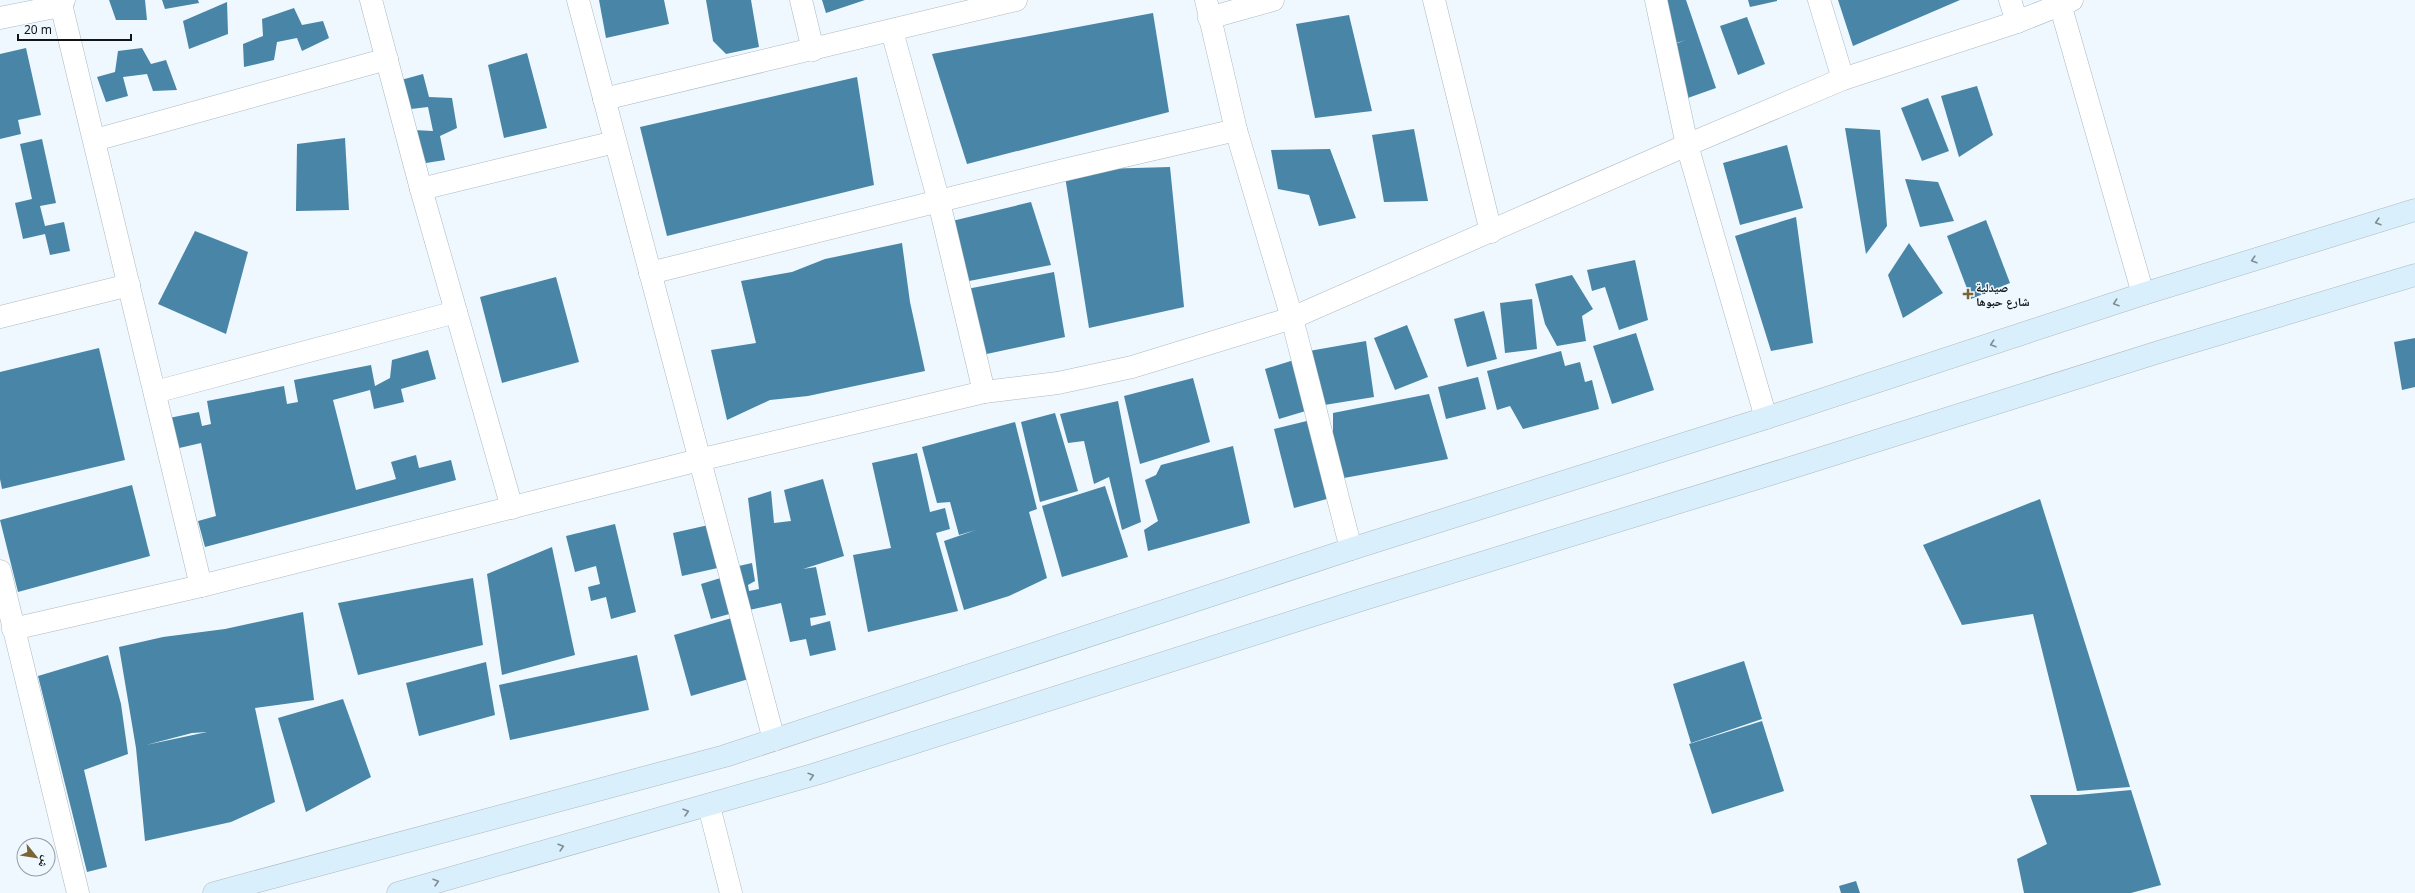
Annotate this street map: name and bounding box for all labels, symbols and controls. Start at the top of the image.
scale bar [18,16,131,42]
text: 20 m [24,21,52,38]
one-way arrow [2374,217,2381,226]
one-way arrow [2250,255,2257,264]
place label: صيدلية شارع حبوها [1976,279,2030,310]
marker: صيدلية شارع حبوها [1963,289,1973,299]
one-way arrow [2113,299,2120,307]
one-way arrow [1989,339,1996,348]
one-way arrow [807,772,814,781]
one-way arrow [682,808,689,817]
north arrow [16,837,56,877]
one-way arrow [558,844,564,852]
text: ش [35,853,55,871]
one-way arrow [432,879,439,887]

